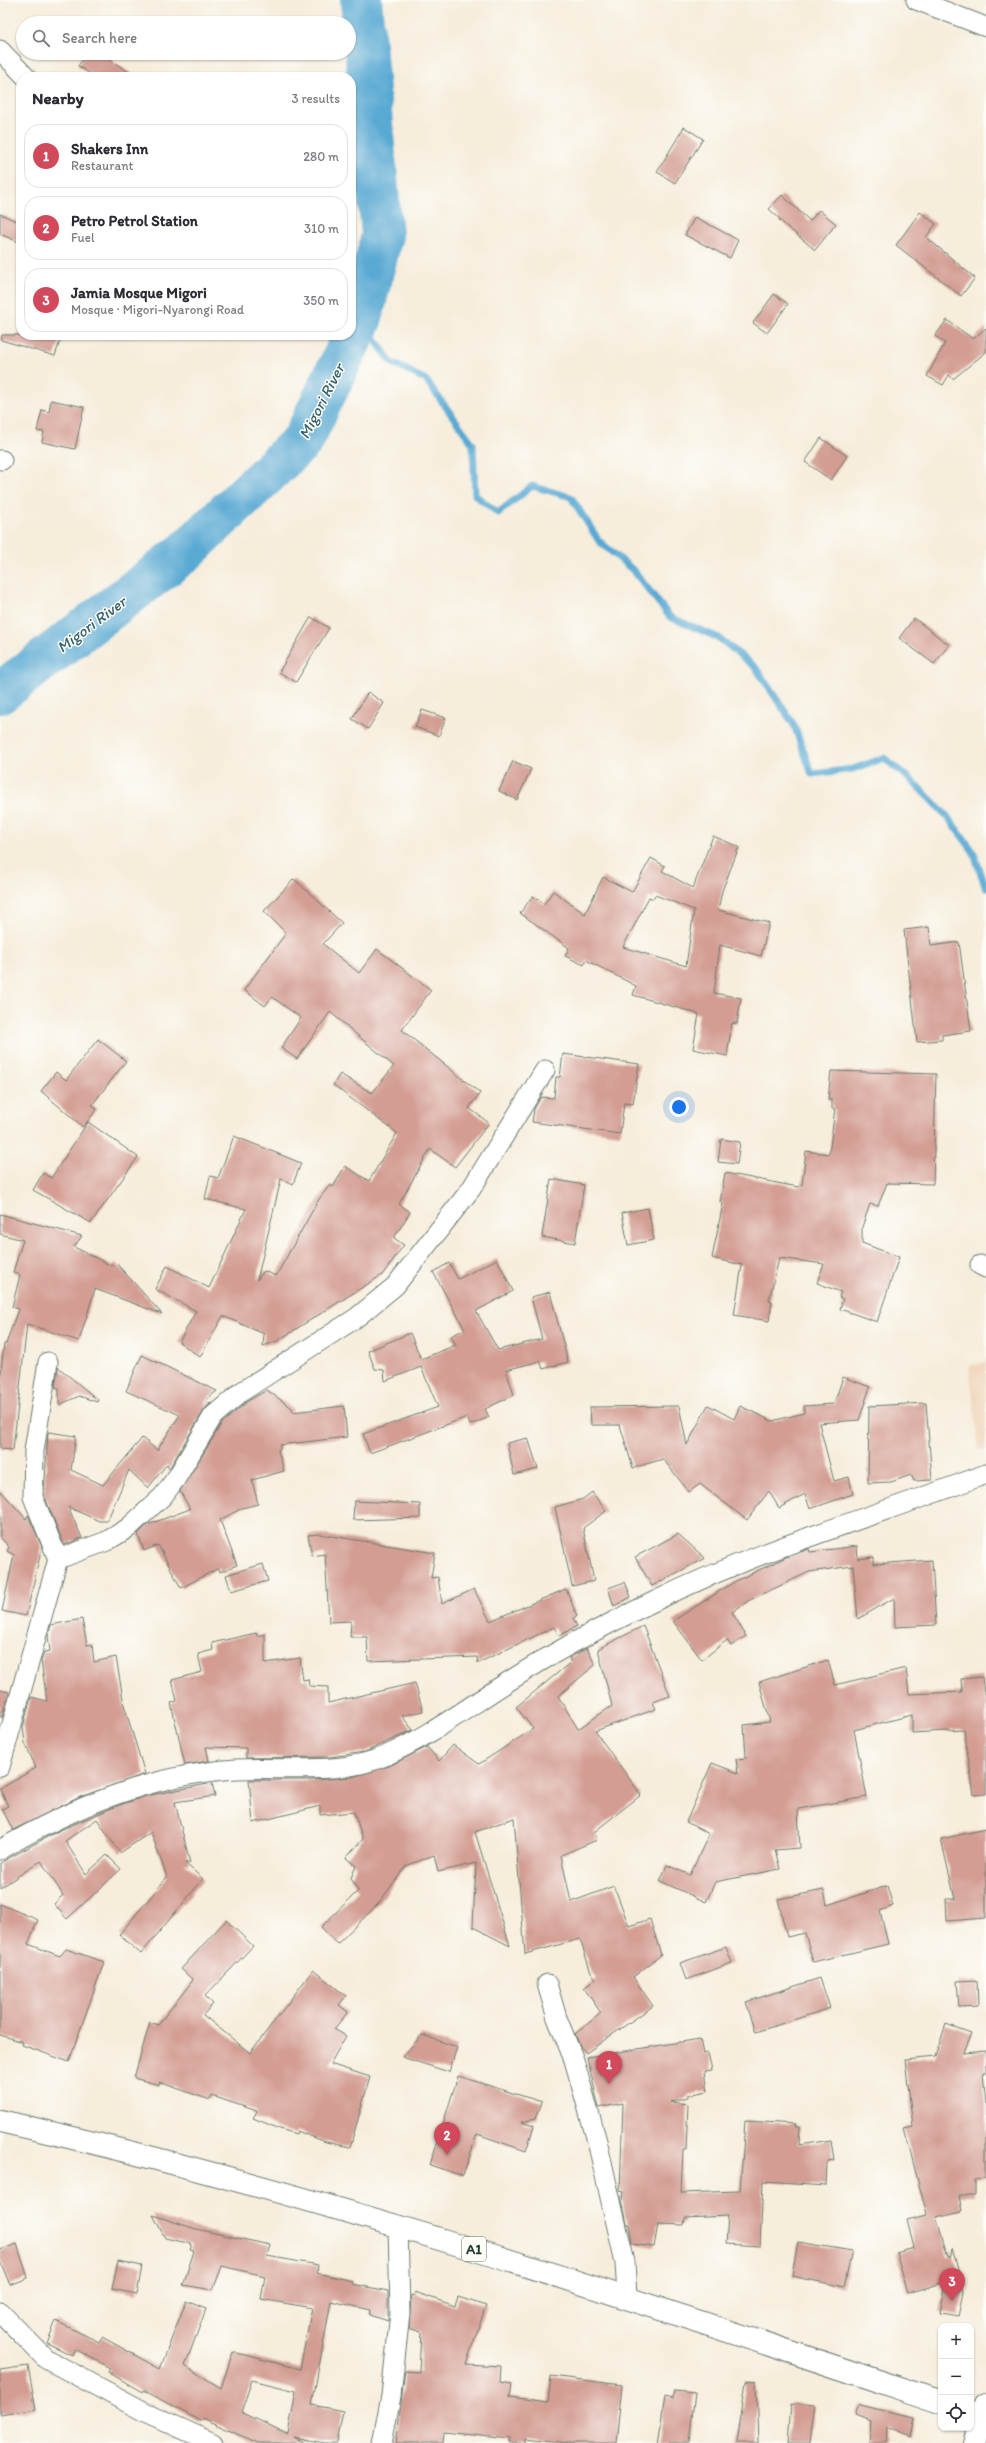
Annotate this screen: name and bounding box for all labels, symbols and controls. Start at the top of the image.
search box [16,16,356,60]
icon: search [30,27,52,49]
text: Search here [62,29,137,47]
text: Nearby [32,88,84,108]
text: 3 results [291,91,340,106]
text: Shakers Inn [71,140,148,158]
text: 1 [43,149,49,164]
text: 280 m [303,149,339,164]
text: Restaurant [71,158,133,173]
text: Petro Petrol Station [71,212,198,230]
text: 2 [43,221,49,236]
text: 310 m [304,221,339,236]
text: Fuel [71,230,95,245]
text: Jamia Mosque Migori [71,284,207,302]
text: 3 [42,293,50,308]
text: 350 m [303,293,339,308]
text: Mosque · Migori-Nyarongi Road [71,302,244,317]
water label: Migori River [294,359,349,442]
water label: Migori River [53,591,131,657]
your location [669,1097,689,1117]
pin: 1 [596,2051,622,2084]
pin: 2 [434,2122,460,2155]
road number: A1 [462,2237,486,2261]
pin: 3 [939,2268,965,2301]
map controls [938,2323,974,2431]
button: + [938,2323,974,2359]
button: − [938,2359,974,2395]
button: locate [938,2395,974,2431]

